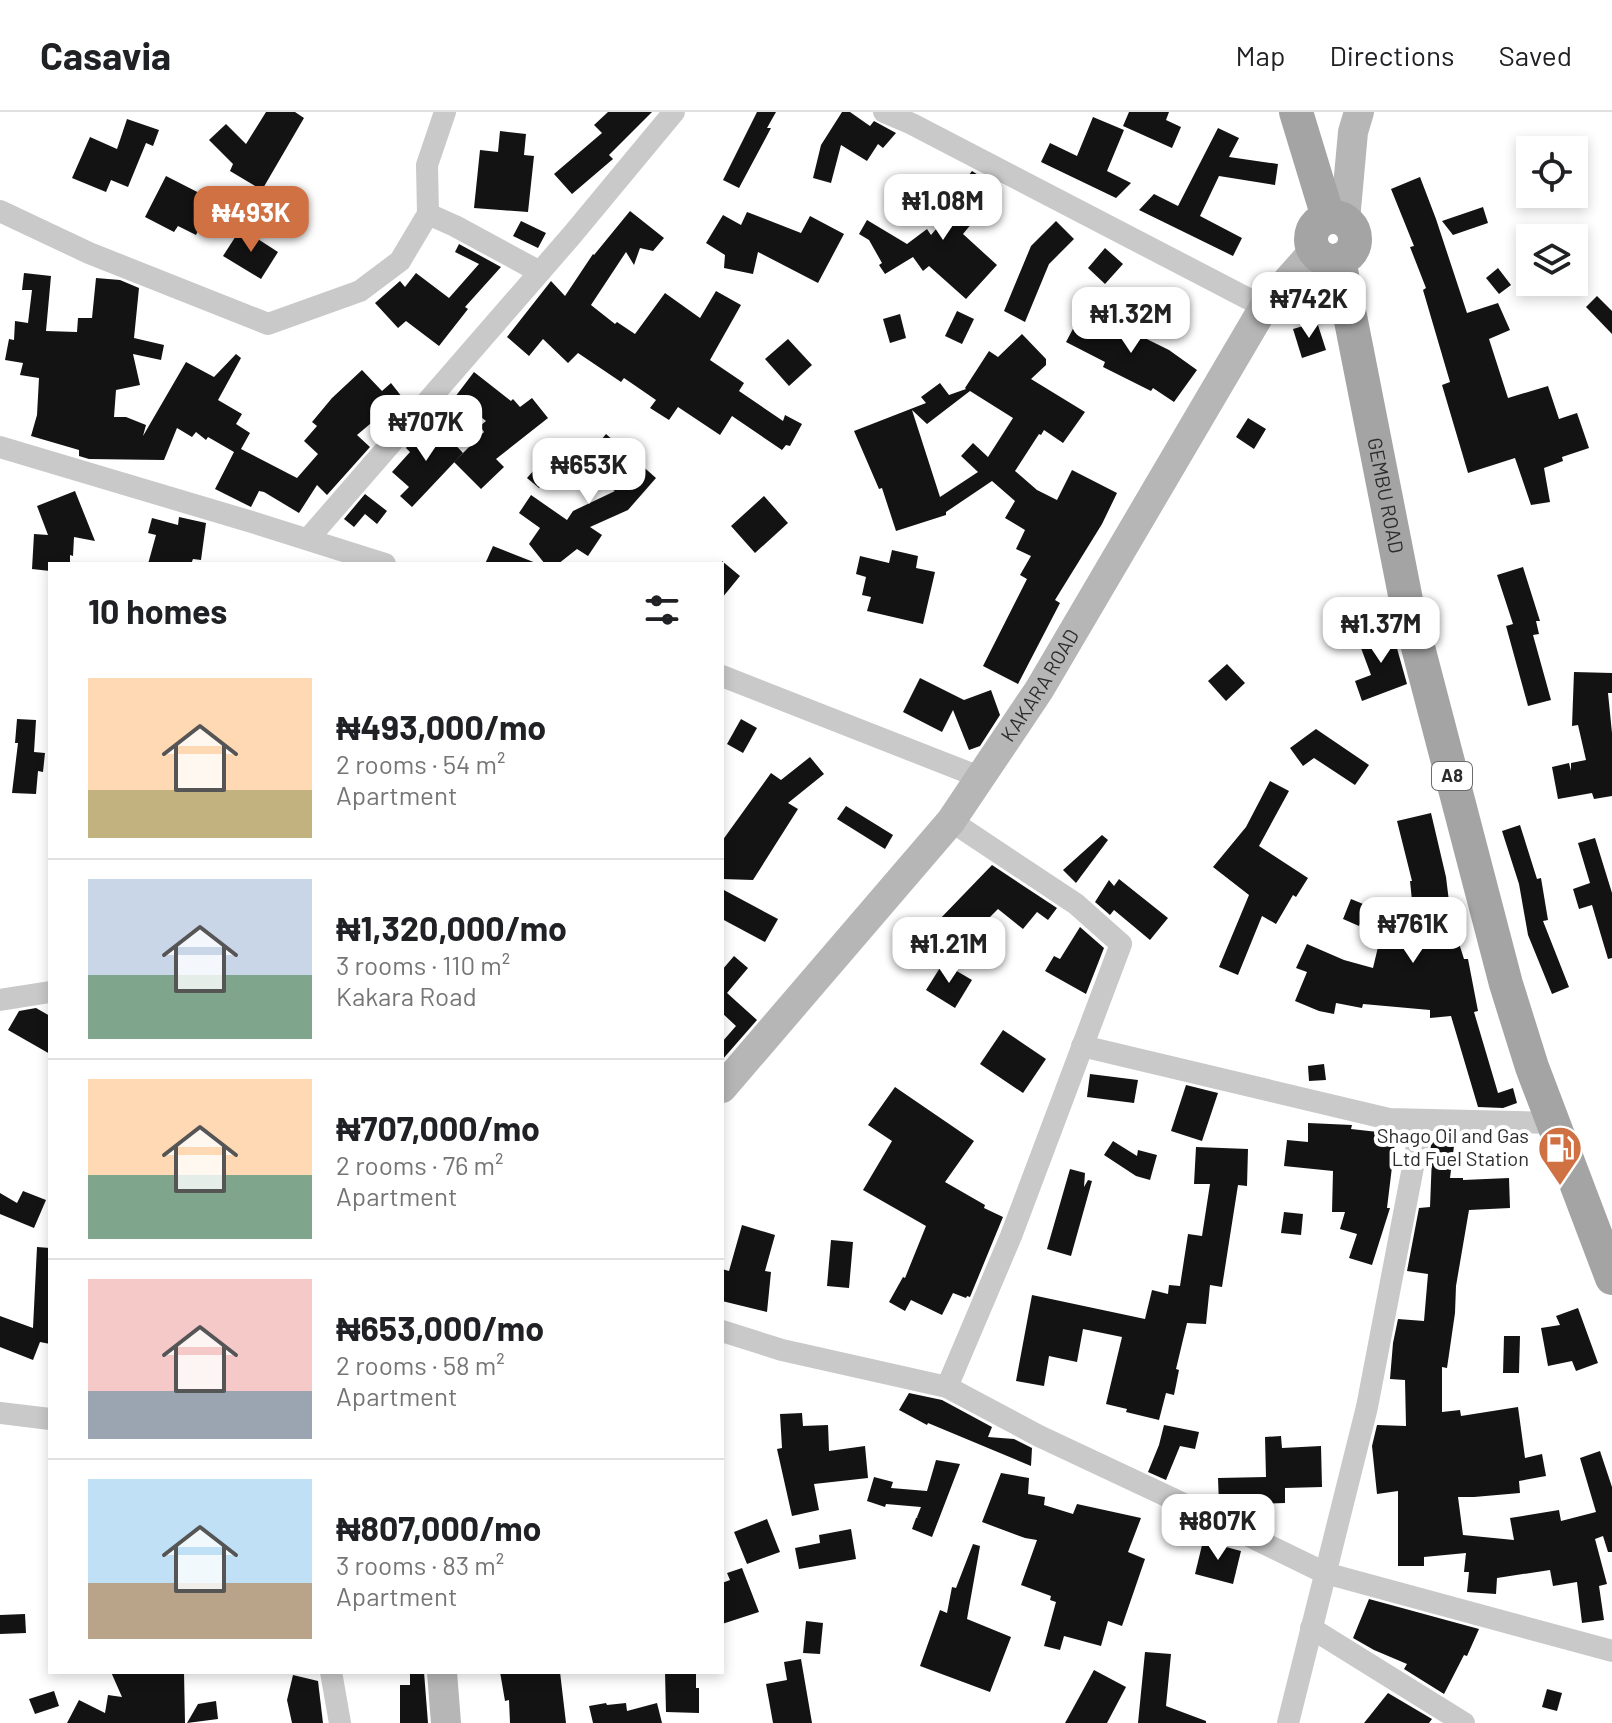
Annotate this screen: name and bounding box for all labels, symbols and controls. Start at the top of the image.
text: Casavia [40,32,171,78]
text: Map [1236,38,1285,72]
text: Directions [1329,38,1455,72]
text: Saved [1499,38,1572,72]
map controls [1516,136,1588,296]
button: locate [1516,136,1588,208]
pin: ₦1.08M [878,174,1008,242]
text: ₦1.08M [902,184,984,215]
pin: ₦493K [195,186,307,254]
text: ₦493K [212,196,290,227]
button: layers [1516,224,1588,296]
pin: ₦742K [1253,272,1365,340]
text: ₦742K [1270,282,1348,313]
pin: ₦1.32M [1066,287,1196,355]
text: ₦1.32M [1090,297,1172,328]
pin: ₦707K [370,395,482,463]
text: ₦707K [388,405,464,436]
street label: GEMBU ROAD [1363,435,1410,555]
pin: ₦653K [533,438,645,506]
text: ₦653K [550,448,628,479]
icon: filters [640,588,684,632]
text: 10 homes [88,590,227,631]
pin: ₦1.37M [1316,597,1446,665]
text: ₦1.37M [1341,607,1421,638]
street label: KAKARA ROAD [995,624,1083,746]
text: ₦493,000/mo [336,706,546,747]
icon: home [152,710,248,806]
text: 2 rooms · 54 m² [336,748,506,779]
road number: A8 [1432,762,1472,790]
text: Apartment [336,779,457,810]
pin: ₦761K [1357,897,1469,965]
text: ₦1,320,000/mo [336,907,567,948]
text: ₦761K [1378,907,1448,938]
icon: home [152,911,248,1007]
pin: ₦1.21M [884,917,1014,985]
text: ₦1.21M [910,927,988,958]
text: 3 rooms · 110 m² [336,949,510,980]
text: Kakara Road [336,980,477,1011]
text: ₦707,000/mo [336,1107,540,1148]
icon: home [152,1111,248,1207]
place label: Shago Oil and Gas Ltd Fuel Station [1377,1123,1529,1170]
fuel station icon: Shago Oil and Gas Ltd Fuel Station [1536,1124,1584,1187]
text: 2 rooms · 76 m² [336,1149,504,1180]
text: Apartment [336,1180,457,1211]
text: ₦653,000/mo [336,1307,544,1348]
icon: home [152,1311,248,1407]
text: 2 rooms · 58 m² [336,1349,505,1380]
text: Apartment [336,1380,457,1411]
pin: ₦807K [1162,1494,1274,1562]
text: ₦807K [1180,1504,1256,1535]
text: ₦807,000/mo [336,1507,542,1548]
icon: home [152,1511,248,1607]
text: 3 rooms · 83 m² [336,1549,504,1580]
text: Apartment [336,1580,457,1611]

